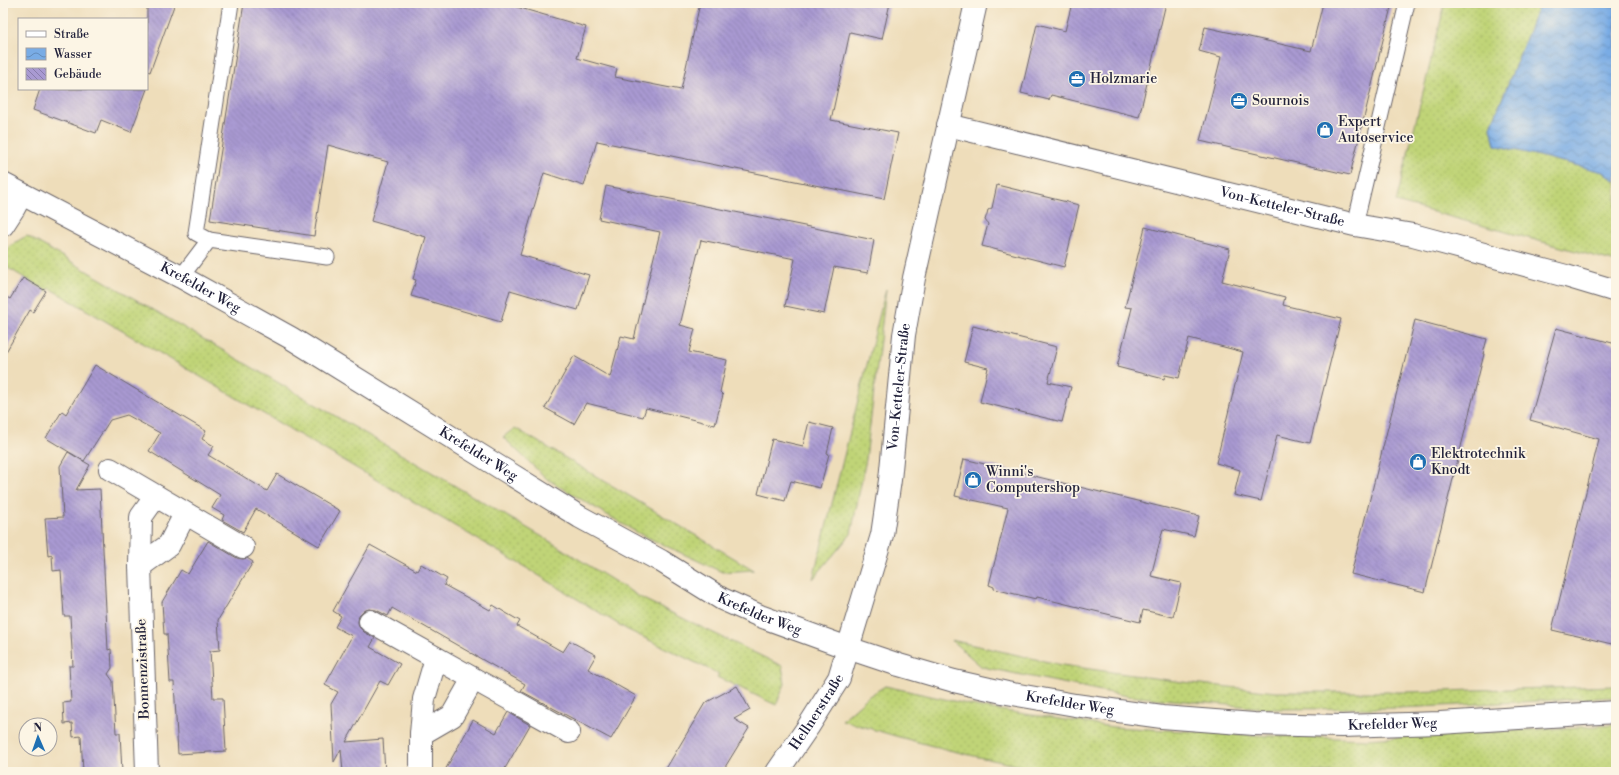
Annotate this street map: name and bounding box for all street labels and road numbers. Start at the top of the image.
street label: Von-Ketteler-Straße [1217,183,1346,231]
street label: Krefelder Weg [157,259,244,318]
street label: Von-Ketteler-Straße [884,322,915,453]
street label: Krefelder Weg [436,423,522,486]
street label: Krefelder Weg [714,589,805,640]
street label: Bonnenzistraße [132,619,154,720]
street label: Hellnerstraße [786,671,848,754]
street label: Krefelder Weg [1024,687,1116,719]
street label: Krefelder Weg [1348,714,1438,735]

